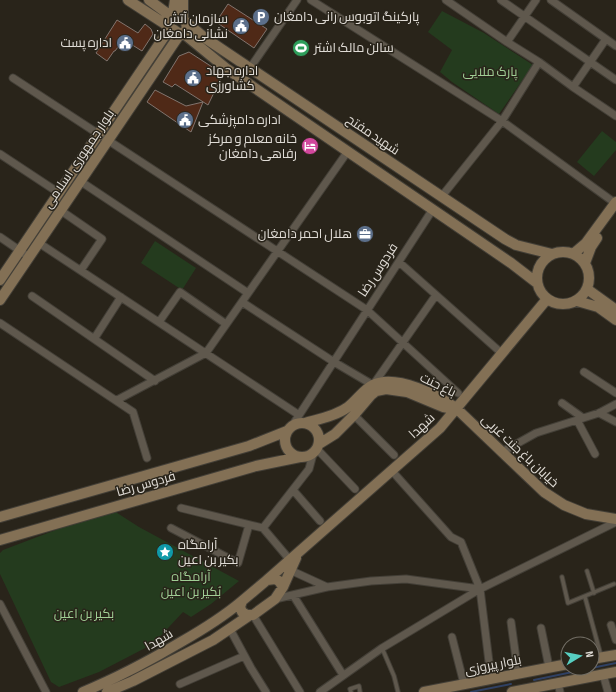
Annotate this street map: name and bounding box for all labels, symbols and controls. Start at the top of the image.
parking icon: پارکینگ اتوبوس رانی دامغان [251,7,271,27]
place label: پارکینگ اتوبوس رانی دامغان [274,9,420,26]
place label: سازمان آتش نشانی دامغان [154,11,228,42]
public building icon: سازمان آتش نشانی دامغان [231,16,251,36]
public building icon: اداره پست [115,33,135,53]
place label: اداره پست [60,35,112,52]
sports icon: سالن مالک اشتر [291,38,311,58]
place label: سالن مالک اشتر [313,40,394,56]
place label: اداره جهاد کشاورزی [206,63,258,94]
park label: پارک ملایی [462,64,518,81]
public building icon: اداره جهاد کشاورزی [183,68,203,88]
street label: بلوار جمهوری اسلامی [40,106,118,212]
public building icon: اداره دامپزشکی [175,110,195,130]
street label: شهید مفتح [343,111,403,159]
place label: اداره دامپزشکی [198,112,281,129]
place label: خانه معلم و مرکز رفاهی دامغان [207,131,297,162]
hotel icon: خانه معلم و مرکز رفاهی دامغان [300,136,320,156]
office icon: هلال احمر دامغان [355,224,375,244]
place label: هلال احمر دامغان [258,226,352,242]
street label: فردوس رضا [355,240,401,300]
street label: باغ جنت [417,369,459,401]
street label: شهدا [406,410,438,442]
street label: خیابان باغ جنت غربی [478,411,562,491]
street label: فردوس رضا [115,468,177,500]
place label: آرامگاه بکیر بن اعین [178,537,239,568]
place icon: آرامگاه بکیر بن اعین [155,542,175,562]
park label: آرامگاه بُکیر بن اعین [161,569,221,600]
park label: بکیر بن اعین [54,606,114,622]
street label: شهدا [142,626,176,654]
north arrow [560,636,600,676]
text: N [582,650,596,658]
street label: بلوار پیروزی [463,652,523,679]

